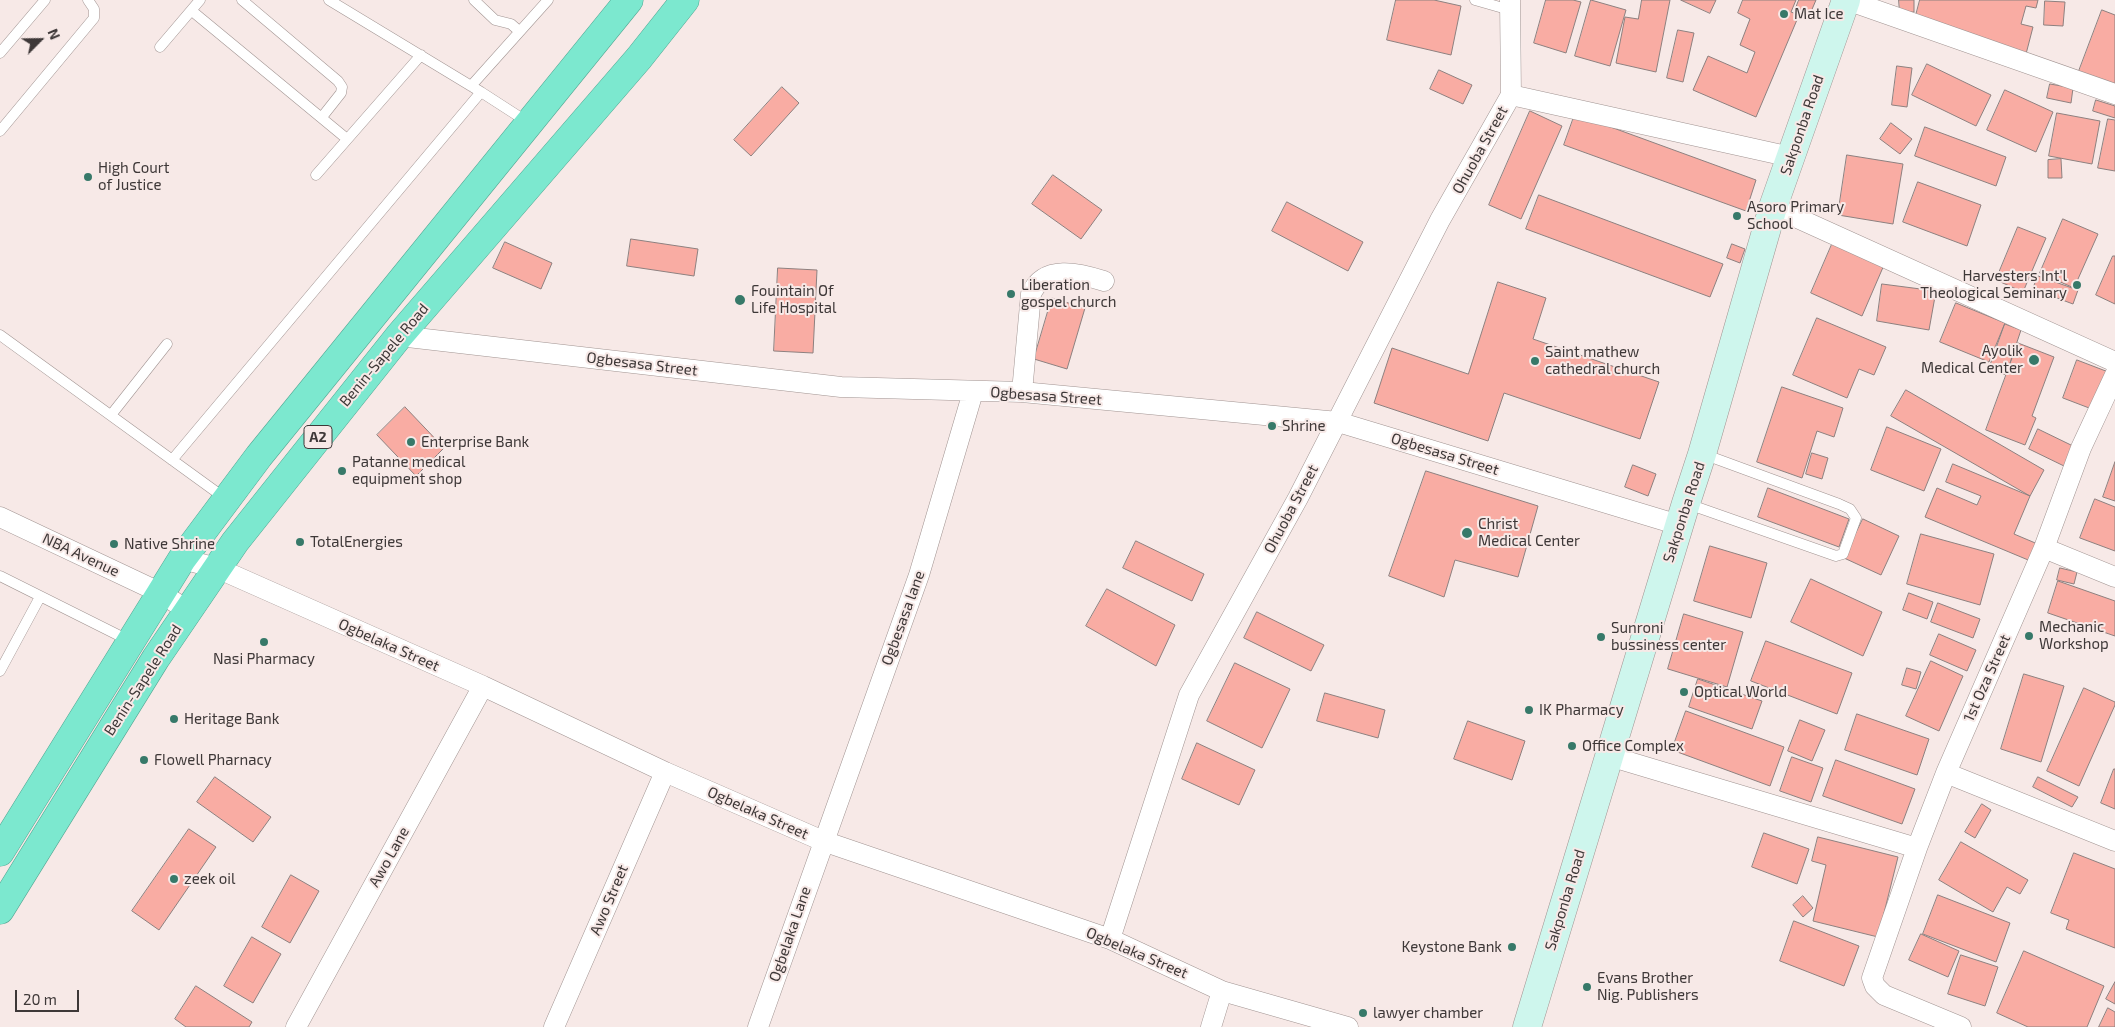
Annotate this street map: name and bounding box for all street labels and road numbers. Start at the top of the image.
street label: Sakponba Road [1776,72,1828,178]
street label: Ohuoba Street [1448,103,1512,197]
street label: Benin-Sapele Road [336,300,432,410]
street label: Ogbesasa Street [585,348,699,380]
street label: Ogbesasa Street [990,383,1102,409]
road number: A2 [304,426,332,448]
street label: Ogbesasa Street [1389,429,1501,479]
street label: Sakponba Road [1659,459,1709,565]
street label: Ohuoba Street [1260,462,1322,556]
street label: NBA Avenue [40,529,122,581]
street label: Ogbesasa lane [878,568,928,668]
street label: Ogbelaka Street [336,615,442,675]
street label: Benin-Sapele Road [100,621,186,739]
street label: 1st Oza Street [1960,632,2014,724]
street label: Ogbelaka Street [705,783,811,843]
street label: Awo Lane [365,824,413,890]
street label: Sakponba Road [1541,847,1589,953]
street label: Awo Street [586,862,632,938]
street label: Ogbelaka Lane [765,884,815,984]
street label: Ogbelaka Street [1084,924,1190,982]

